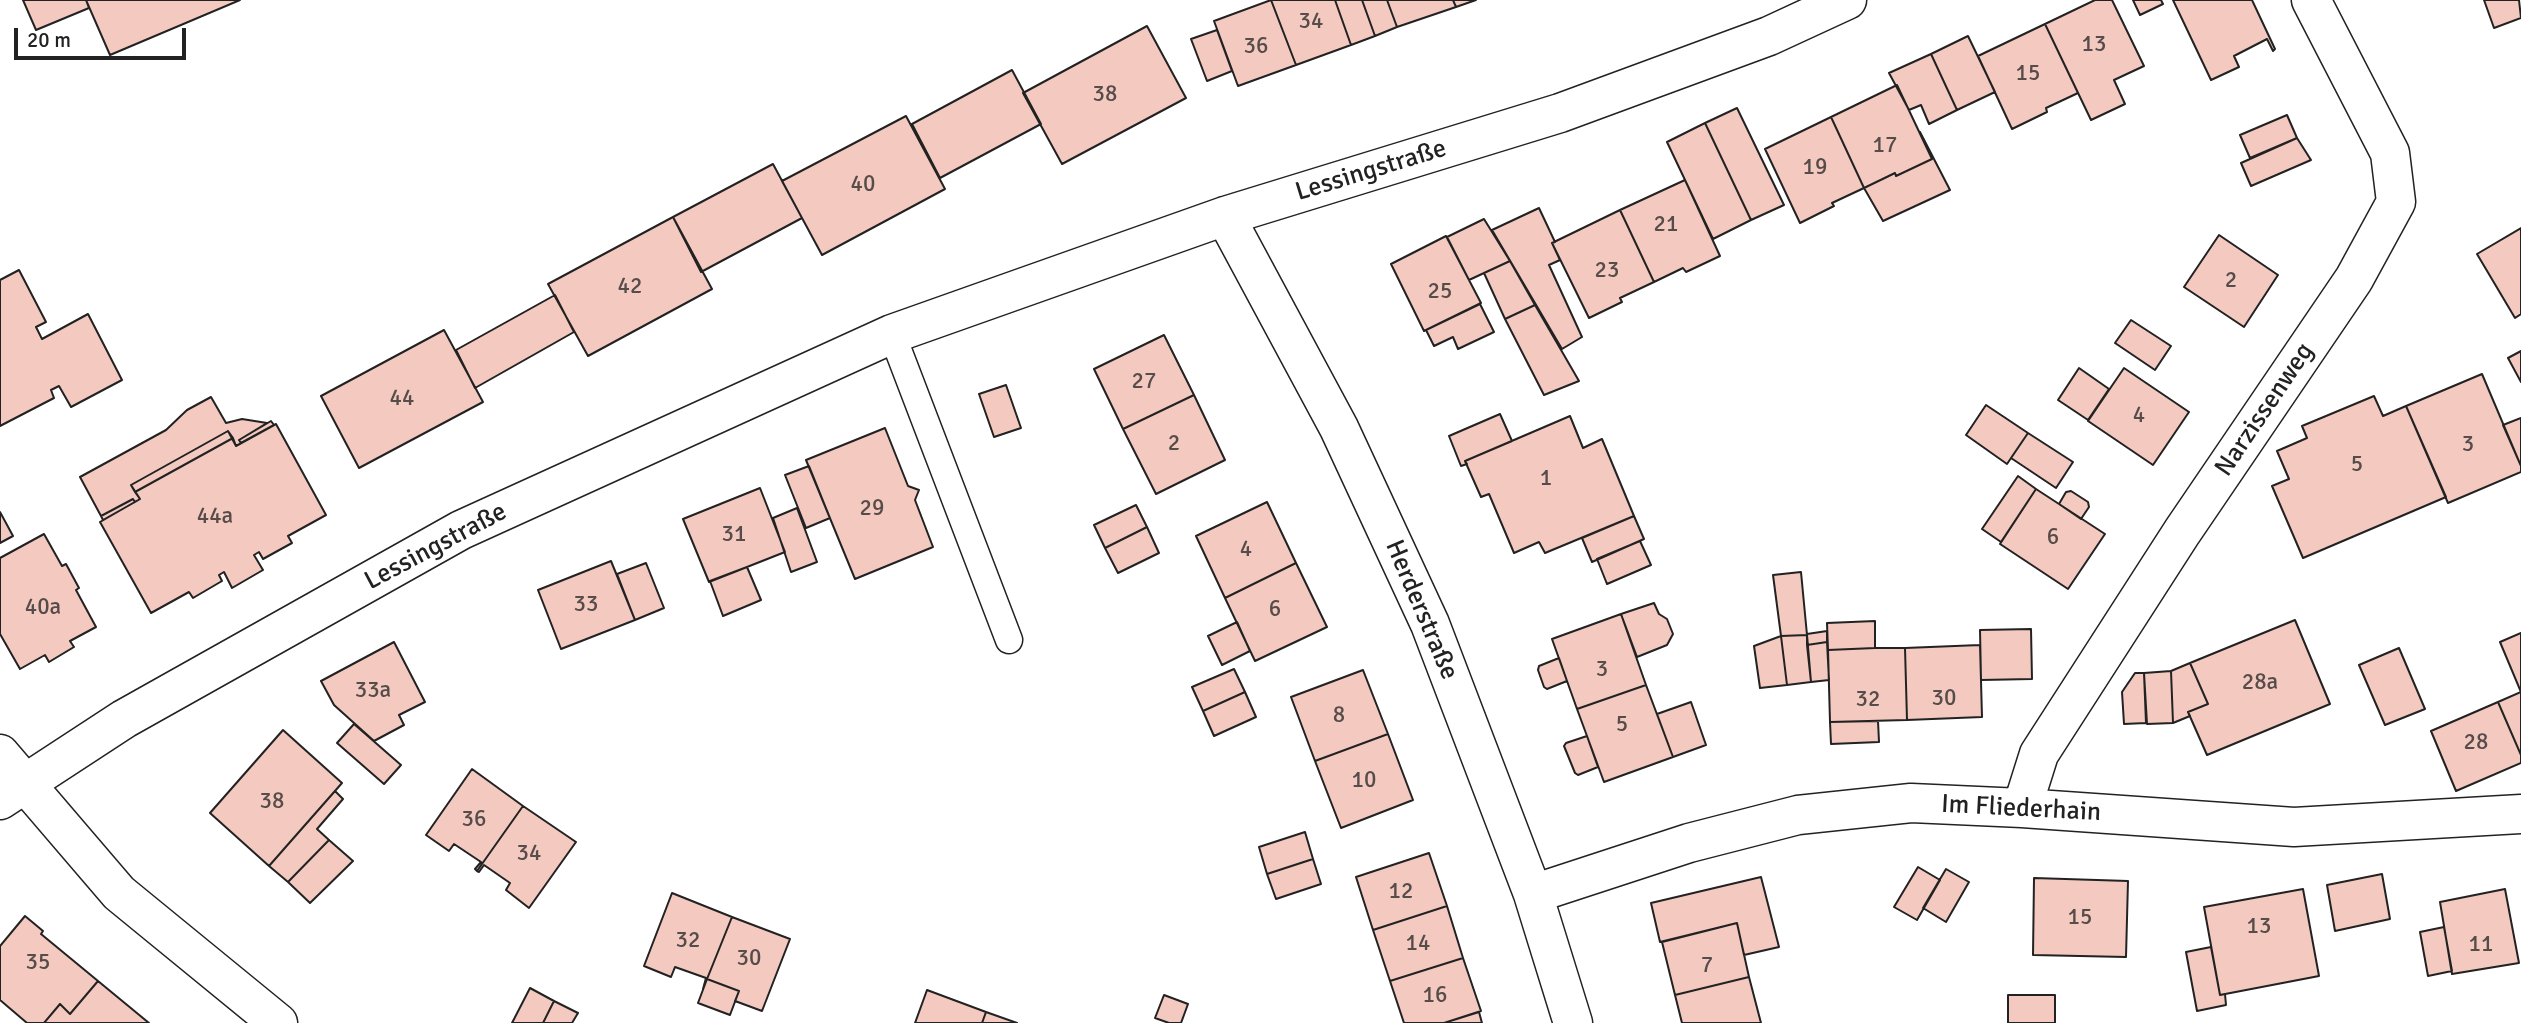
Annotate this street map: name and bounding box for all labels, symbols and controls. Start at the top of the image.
house number: 34 [1299,8,1323,36]
scale bar [18,14,189,58]
text: 20 m [27,27,71,53]
house number: 13 [2082,31,2106,59]
house number: 36 [1244,33,1268,61]
house number: 15 [2016,60,2040,88]
house number: 38 [1093,81,1117,109]
house number: 17 [1873,132,1897,160]
street label: Lessingstraße [1292,133,1450,209]
house number: 19 [1803,154,1827,182]
house number: 40 [851,171,875,199]
house number: 21 [1654,211,1678,239]
house number: 23 [1595,257,1619,285]
house number: 2 [2225,267,2237,295]
house number: 42 [618,273,642,301]
house number: 25 [1428,278,1452,306]
street label: Narzissenweg [2209,337,2321,483]
house number: 27 [1132,368,1156,396]
house number: 44 [390,385,414,413]
house number: 4 [2133,402,2145,430]
house number: 2 [1168,430,1180,458]
house number: 3 [2462,431,2474,459]
house number: 5 [2351,451,2363,479]
house number: 1 [1540,465,1552,493]
house number: 29 [860,495,884,523]
street label: Lessingstraße [360,497,512,597]
house number: 44a [197,503,233,531]
house number: 31 [722,521,746,549]
house number: 6 [2047,524,2059,552]
house number: 4 [1240,536,1252,564]
street label: Herderstraße [1378,536,1464,684]
house number: 33 [574,591,598,619]
house number: 40a [25,594,61,622]
house number: 6 [1269,596,1281,624]
house number: 3 [1596,656,1608,684]
house number: 28a [2242,669,2278,697]
house number: 33a [355,677,391,705]
house number: 30 [1932,685,1956,713]
house number: 32 [1856,686,1880,714]
house number: 8 [1333,702,1345,730]
house number: 5 [1616,711,1628,739]
house number: 28 [2464,729,2488,757]
house number: 10 [1352,767,1376,795]
house number: 38 [260,788,284,816]
street label: Im Fliederhain [1940,789,2102,829]
house number: 36 [462,806,486,834]
house number: 34 [517,840,541,868]
house number: 12 [1389,878,1413,906]
house number: 15 [2068,904,2092,932]
house number: 13 [2247,913,2271,941]
house number: 32 [676,927,700,955]
house number: 14 [1406,930,1430,958]
house number: 11 [2469,931,2493,959]
house number: 30 [737,945,761,973]
house number: 35 [26,949,50,977]
house number: 7 [1701,952,1713,980]
house number: 16 [1423,982,1447,1010]

